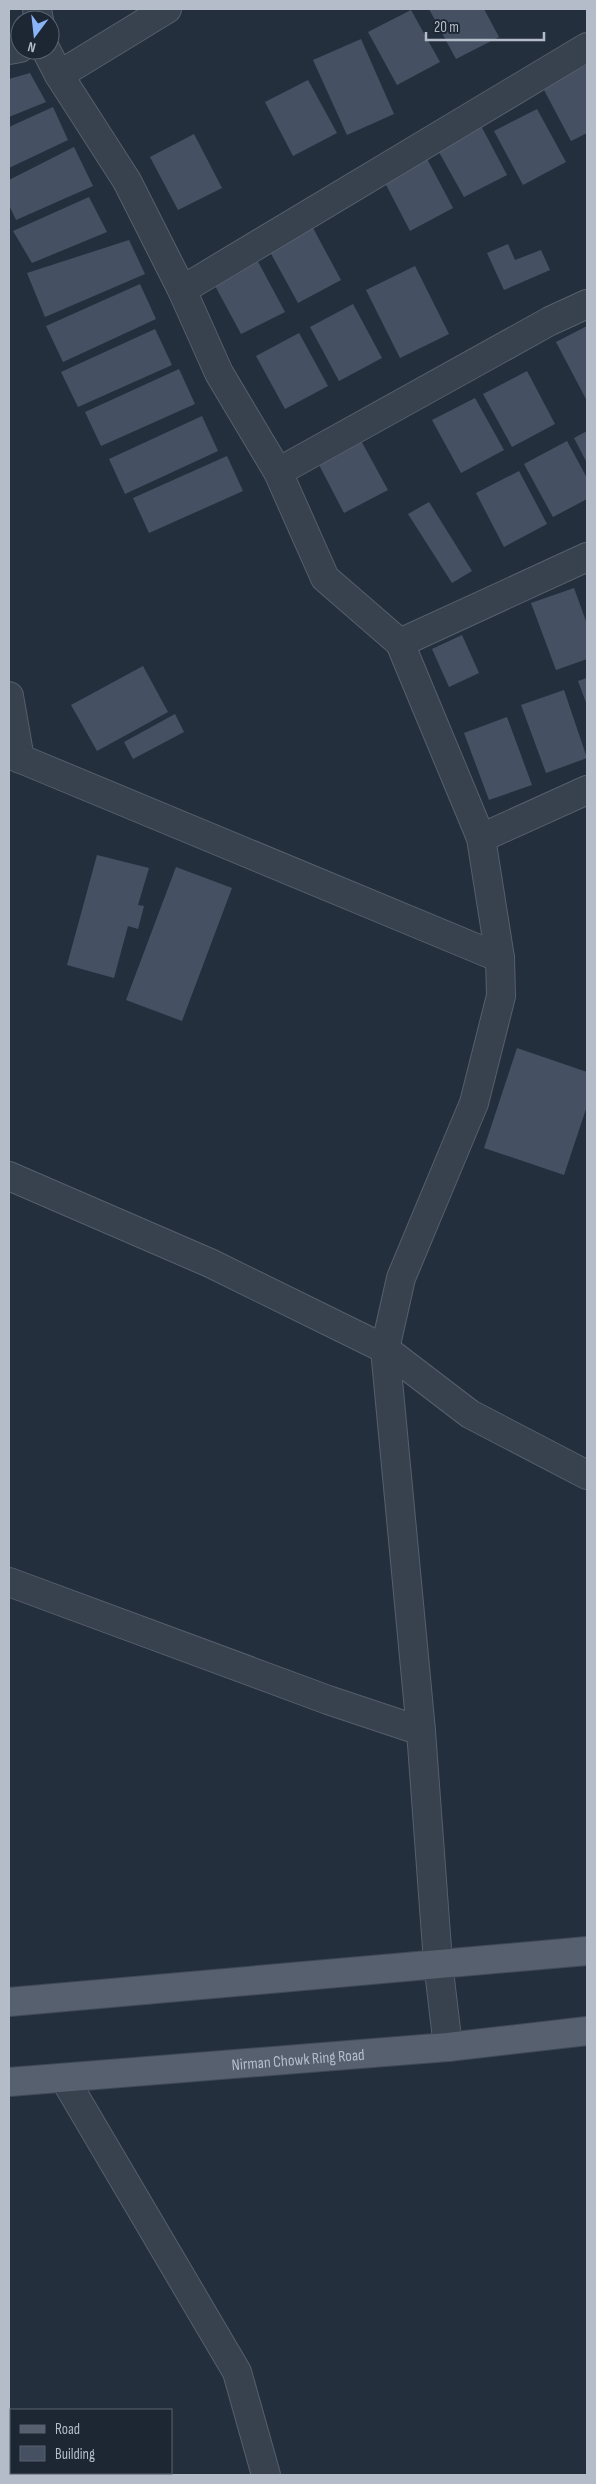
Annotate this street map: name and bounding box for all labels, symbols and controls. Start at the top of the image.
north arrow [10,10,60,60]
scale bar [426,10,544,42]
text: 20 m [434,18,459,37]
text: N [26,38,38,56]
street label: Nirman Chowk Ring Road [231,2046,365,2075]
legend [10,2409,172,2474]
text: Road [55,2420,80,2439]
text: Building [55,2445,95,2464]

